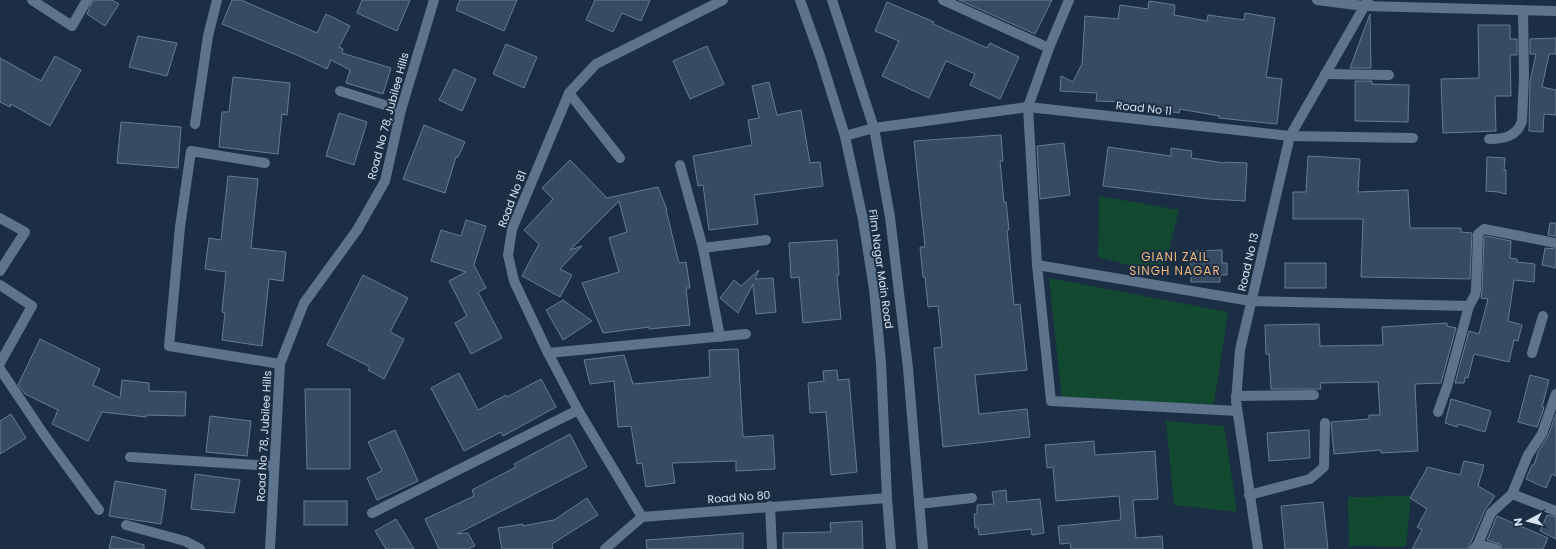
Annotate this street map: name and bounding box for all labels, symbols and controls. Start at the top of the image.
street label: Road No 78, Jubilee Hills [363,50,413,181]
street label: Road No 11 [1115,97,1173,119]
street label: Road No 81 [494,168,530,230]
street label: Film Nagar Main Road [865,208,897,330]
street label: Road No 13 [1234,231,1262,293]
district label: GIANI ZAIL SINGH NAGAR [1129,248,1221,279]
street label: Road No 78, Jubilee Hills [253,370,275,502]
street label: Road No 80 [707,487,771,507]
north arrow [1508,501,1548,541]
text: N [1510,517,1527,527]

